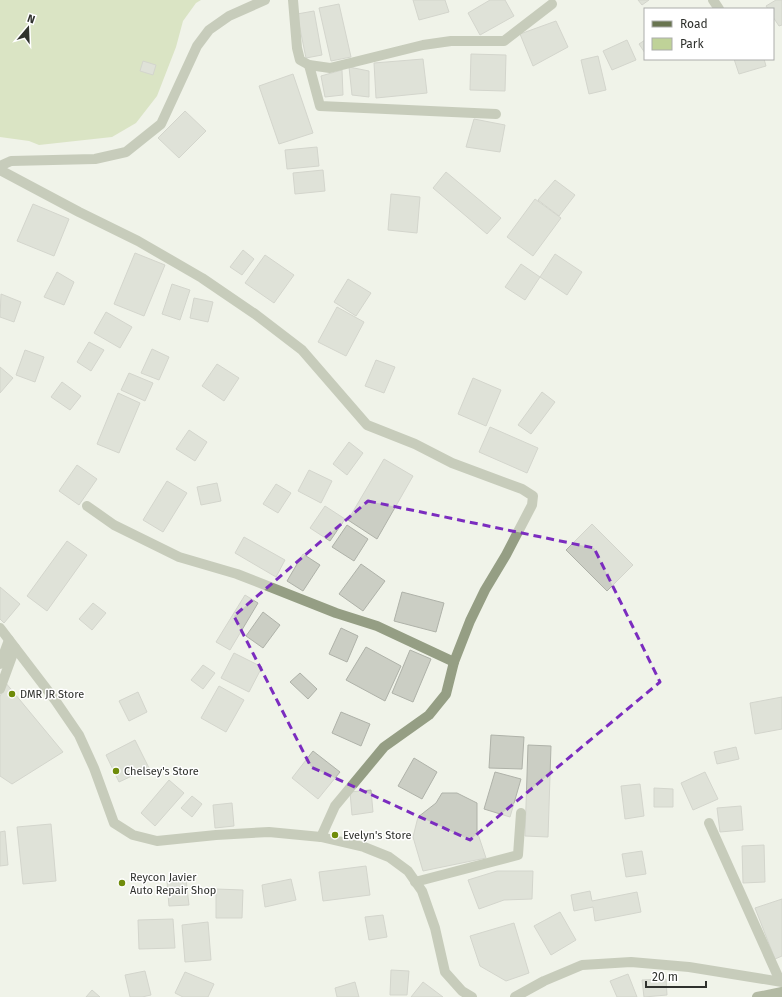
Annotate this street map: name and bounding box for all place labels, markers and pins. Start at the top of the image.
place label: DMR JR Store [20,688,84,701]
marker: DMR JR Store [7,689,17,699]
place label: Chelsey's Store [124,765,199,778]
marker: Chelsey's Store [111,766,121,776]
place label: Evelyn's Store [343,829,411,842]
marker: Evelyn's Store [330,830,340,840]
place label: Reycon Javier Auto Repair Shop [130,871,216,897]
marker: Reycon Javier Auto Repair Shop [117,878,127,888]

